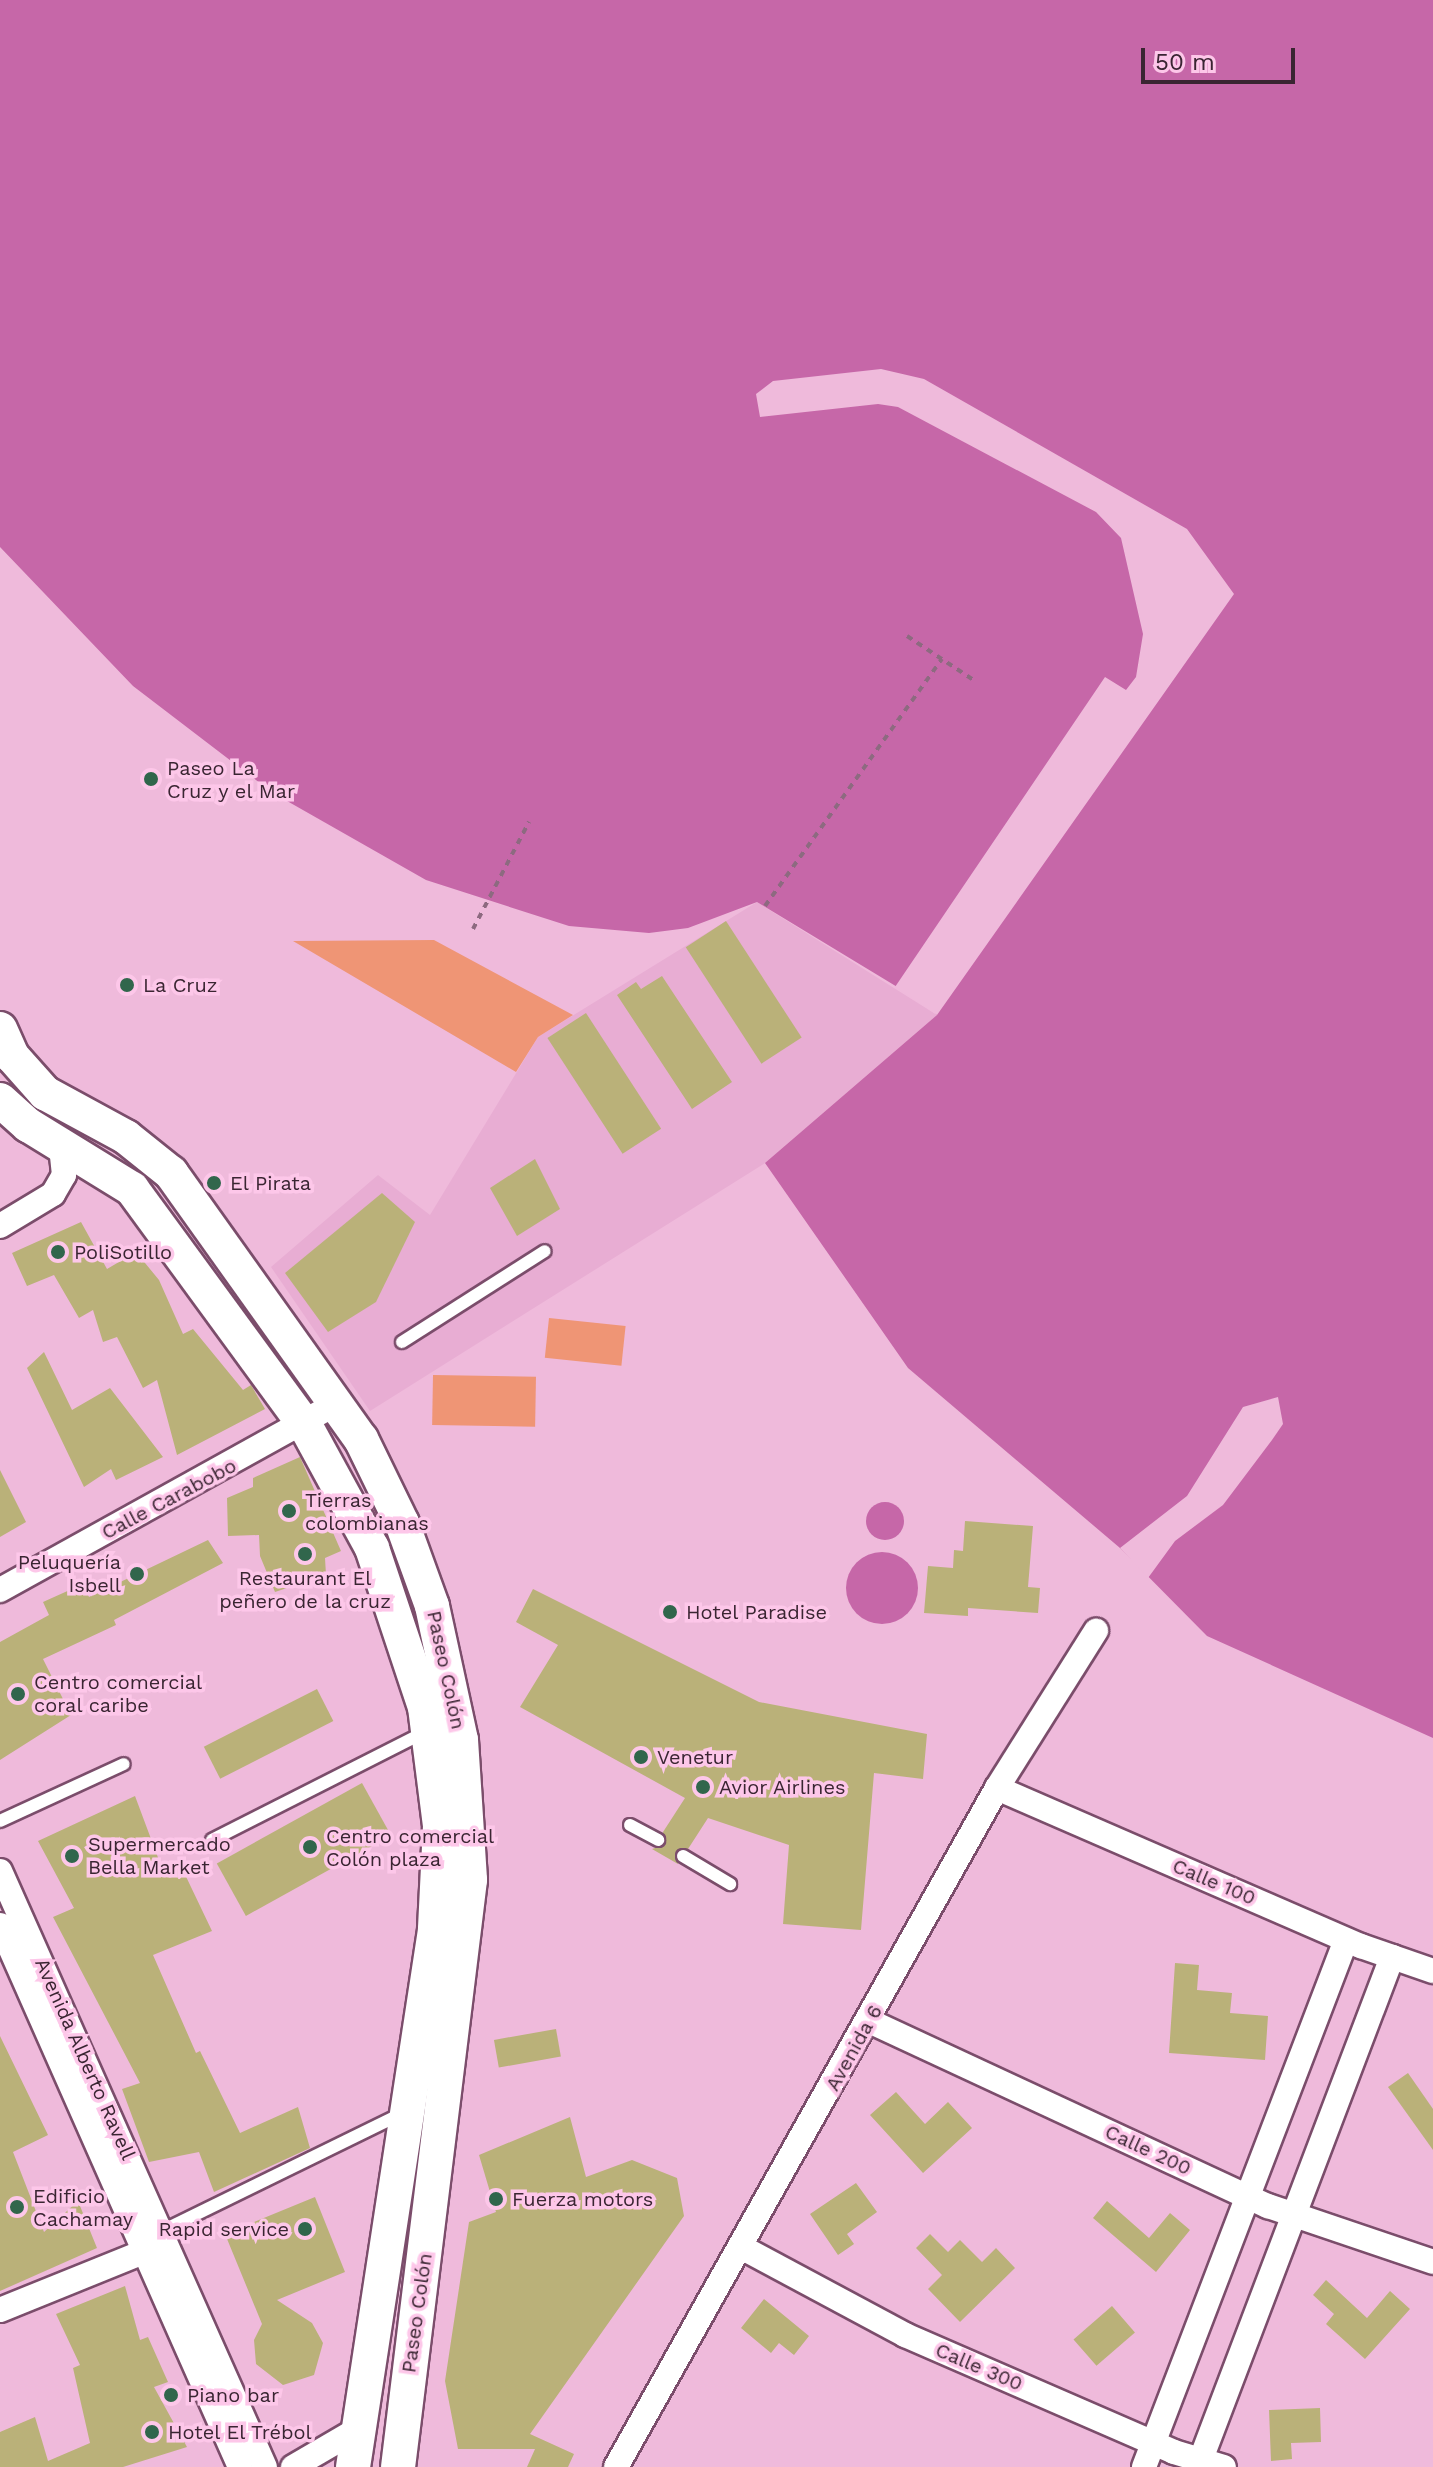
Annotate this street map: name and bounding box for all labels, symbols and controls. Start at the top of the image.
scale bar [1145,32,1299,82]
text: 50 m [1155,48,1215,76]
place label: Paseo La Cruz y el Mar [167,756,297,803]
marker: Paseo La Cruz y el Mar [142,770,160,788]
place label: La Cruz [143,973,218,997]
marker: La Cruz [118,976,136,994]
place label: El Pirata [230,1171,312,1195]
marker: El Pirata [205,1174,223,1192]
place label: PoliSotillo [74,1240,172,1264]
marker: PoliSotillo [49,1243,67,1261]
street label: Calle Carabobo [98,1453,240,1545]
place label: Tierras colombianas [305,1488,429,1535]
marker: Tierras colombianas [280,1502,298,1520]
marker: Restaurant El peñero de la cruz [296,1545,314,1563]
place label: Peluquería Isbell [18,1550,121,1597]
marker: Peluquería Isbell [128,1565,146,1583]
place label: Restaurant El peñero de la cruz [219,1566,391,1613]
place label: Hotel Paradise [686,1600,828,1624]
marker: Hotel Paradise [661,1603,679,1621]
street label: Paseo Colón [422,1609,470,1731]
place label: Centro comercial coral caribe [34,1670,202,1717]
marker: Centro comercial coral caribe [9,1685,27,1703]
place label: Venetur [657,1745,733,1769]
marker: Venetur [632,1748,650,1766]
place label: Avior Airlines [719,1775,847,1799]
marker: Avior Airlines [694,1778,712,1796]
place label: Centro comercial Colón plaza [326,1824,494,1871]
place label: Supermercado Bella Market [88,1832,231,1879]
marker: Centro comercial Colón plaza [301,1838,319,1856]
marker: Supermercado Bella Market [63,1847,81,1865]
street label: Calle 100 [1169,1854,1259,1910]
street label: Avenida Alberto Ravell [29,1954,141,2164]
street label: Avenida 6 [820,2001,888,2095]
street label: Calle 200 [1101,2120,1195,2180]
place label: Edificio Cachamay [33,2184,133,2231]
place label: Fuerza motors [512,2187,654,2211]
marker: Fuerza motors [487,2190,505,2208]
marker: Edificio Cachamay [8,2198,26,2216]
place label: Rapid service [158,2217,289,2241]
marker: Rapid service [296,2220,314,2238]
street label: Paseo Colón [397,2252,437,2374]
street label: Calle 300 [932,2338,1026,2396]
place label: Piano bar [187,2383,279,2407]
marker: Piano bar [162,2386,180,2404]
place label: Hotel El Trébol [168,2420,314,2444]
marker: Hotel El Trébol [143,2423,161,2441]

